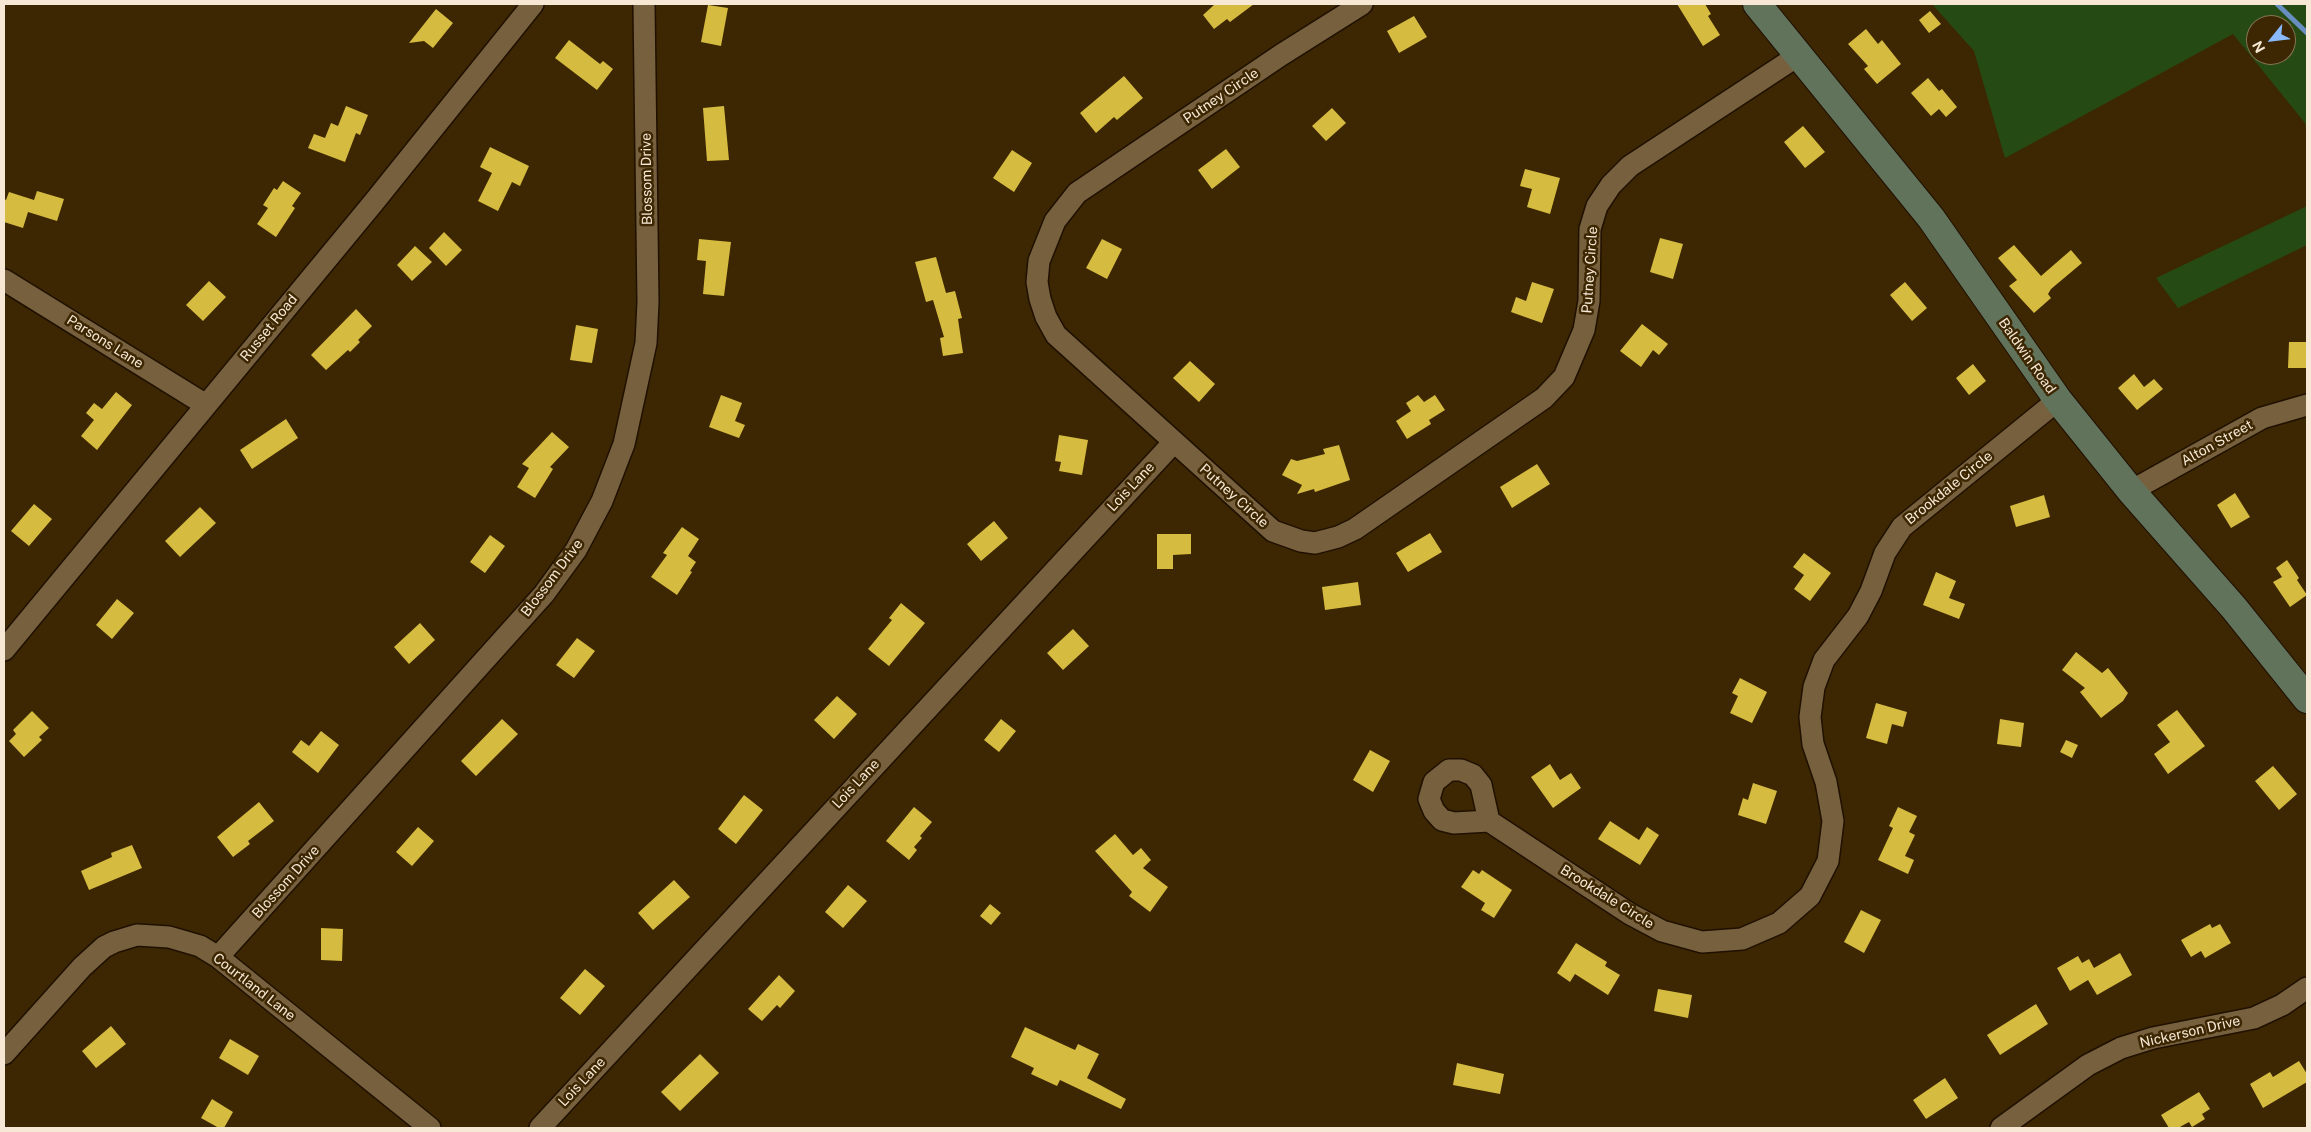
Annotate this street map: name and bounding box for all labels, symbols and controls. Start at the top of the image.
north arrow [2246,15,2296,65]
text: N [2249,38,2268,55]
street label: Putney Circle [1180,65,1262,127]
street label: Blossom Drive [638,133,656,225]
street label: Putney Circle [1579,226,1601,314]
street label: Russet Road [237,291,301,365]
street label: Parsons Lane [64,312,146,372]
street label: Baldwin Road [1995,315,2059,397]
street label: Alton Street [2178,416,2256,470]
street label: Brookdale Circle [1902,448,1996,528]
street label: Lois Lane [1104,459,1158,515]
street label: Putney Circle [1196,461,1272,531]
street label: Blossom Drive [518,536,586,620]
street label: Lois Lane [829,756,883,812]
street label: Blossom Drive [249,842,323,922]
street label: Brookdale Circle [1557,861,1657,933]
street label: Courtland Lane [210,950,298,1024]
street label: Nickerson Drive [2138,1012,2242,1052]
street label: Lois Lane [555,1054,609,1110]

